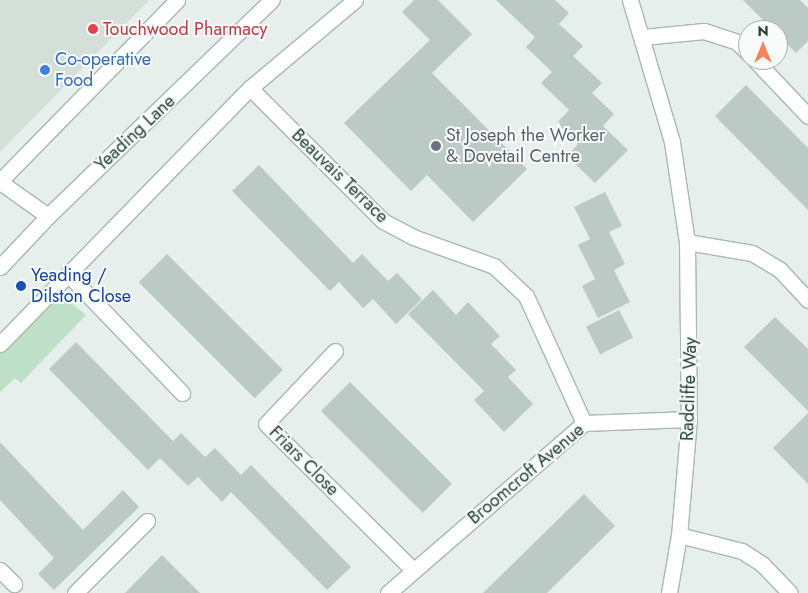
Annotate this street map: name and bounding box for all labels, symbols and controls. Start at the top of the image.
place label: Touchwood Pharmacy [103,18,267,40]
north arrow [738,20,788,70]
text: N [757,21,769,41]
marker: Touchwood Pharmacy [87,23,99,35]
place label: Co-operative Food [55,49,151,92]
marker: Co-operative Food [39,64,51,76]
street label: Yeading Lane [90,90,180,176]
street label: Beauvais Terrace [287,124,393,228]
place label: St Joseph the Worker & Dovetail Centre [446,125,605,168]
marker: St Joseph the Worker & Dovetail Centre [430,140,442,152]
place label: Yeading / Dilston Close [31,265,131,308]
marker: Yeading / Dilston Close [15,280,27,292]
street label: Radcliffe Way [676,337,702,441]
street label: Broomcroft Avenue [464,419,588,529]
street label: Friars Close [265,422,343,500]

